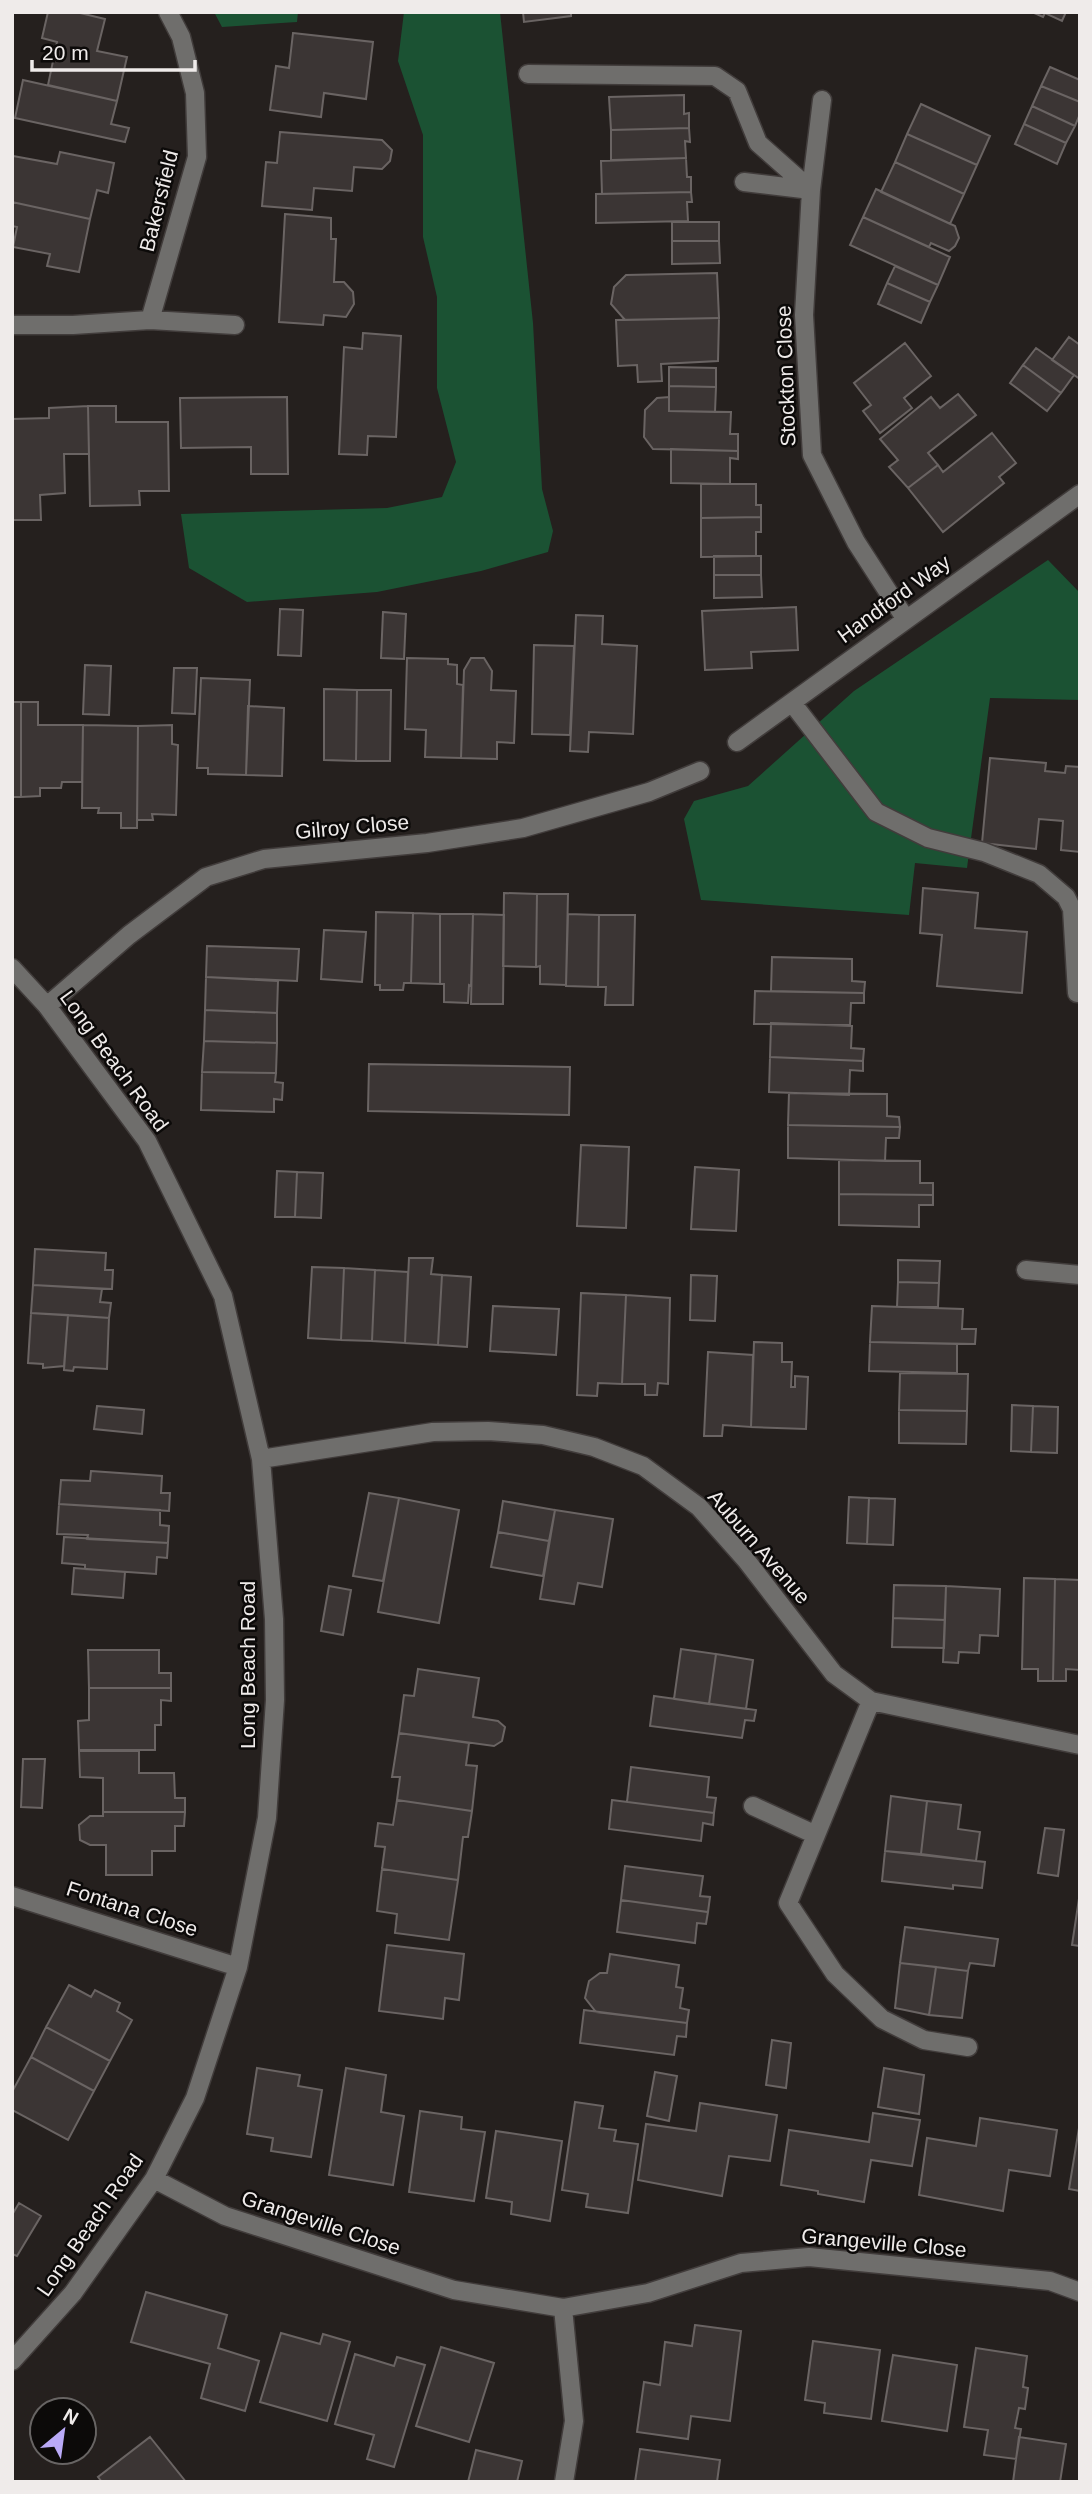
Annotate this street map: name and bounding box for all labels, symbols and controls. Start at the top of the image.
scale bar [32,28,194,72]
text: 20 m [42,41,89,64]
street label: Bakersfield [135,148,182,254]
street label: Stockton Close [772,305,799,447]
street label: Handford Way [833,550,955,647]
street label: Gilroy Close [294,810,410,843]
street label: Long Beach Road [56,986,173,1135]
street label: Auburn Avenue [704,1485,815,1608]
street label: Long Beach Road [236,1581,259,1749]
street label: Fontana Close [64,1876,201,1941]
street label: Long Beach Road [32,2149,147,2300]
street label: Grangeville Close [239,2186,404,2259]
street label: Grangeville Close [800,2224,968,2261]
north arrow [28,2396,98,2466]
text: N [60,2404,82,2429]

